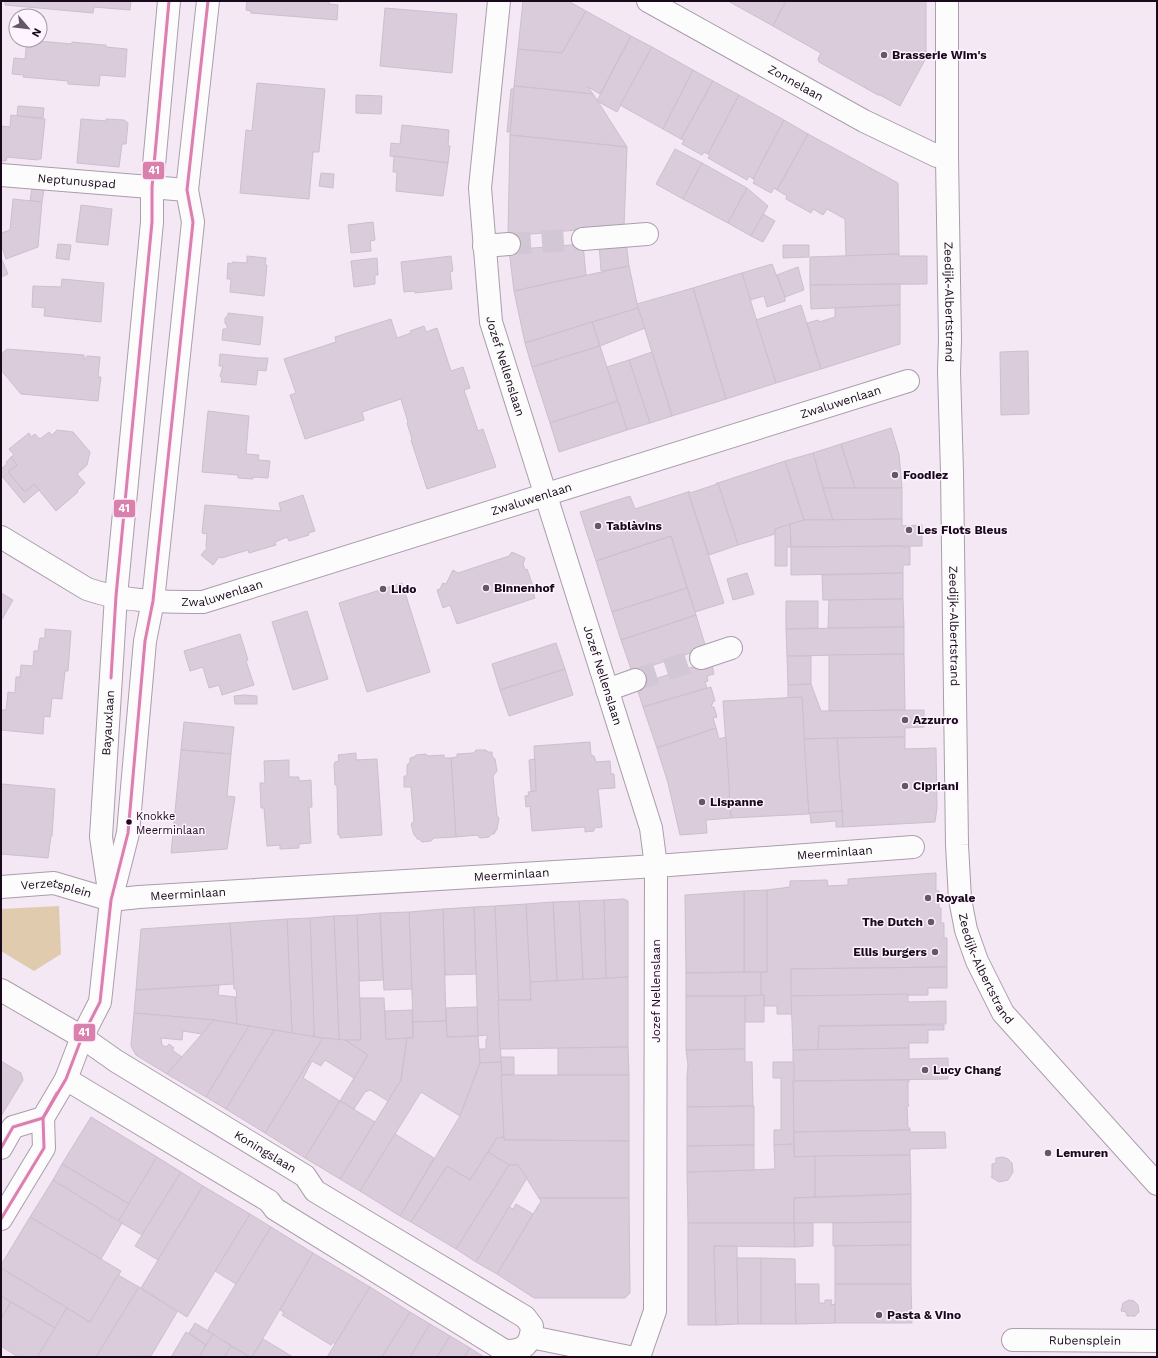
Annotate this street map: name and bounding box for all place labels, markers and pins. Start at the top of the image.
place label: Brasserie Wim's [892,48,987,62]
marker: Brasserie Wim's [879,50,889,60]
place label: Foodiez [903,468,948,482]
marker: Foodiez [890,470,900,480]
place label: Tablàvins [606,519,663,533]
marker: Tablàvins [593,521,603,531]
place label: Les Flots Bleus [917,523,1008,537]
marker: Les Flots Bleus [904,525,914,535]
place label: Binnenhof [494,581,555,595]
place label: Lido [391,582,416,596]
marker: Binnenhof [481,583,491,593]
marker: Lido [378,584,388,594]
place label: Azzurro [913,713,958,727]
marker: Azzurro [900,715,910,725]
place label: Cipriani [913,779,959,793]
marker: Cipriani [900,781,910,791]
place label: Lispanne [710,795,763,809]
marker: Lispanne [697,797,707,807]
place label: Knokke Meerminlaan [136,810,205,837]
marker: Knokke Meerminlaan [124,817,134,827]
place label: Royale [936,891,976,905]
marker: Royale [923,893,933,903]
place label: The Dutch [862,915,923,929]
marker: The Dutch [926,917,936,927]
place label: Ellis burgers [853,945,928,959]
marker: Ellis burgers [930,947,940,957]
place label: Lucy Chang [933,1063,1001,1077]
marker: Lucy Chang [920,1065,930,1075]
place label: Lemuren [1056,1146,1108,1160]
marker: Lemuren [1043,1148,1053,1158]
place label: Pasta & Vino [887,1308,961,1322]
marker: Pasta & Vino [874,1310,884,1320]

